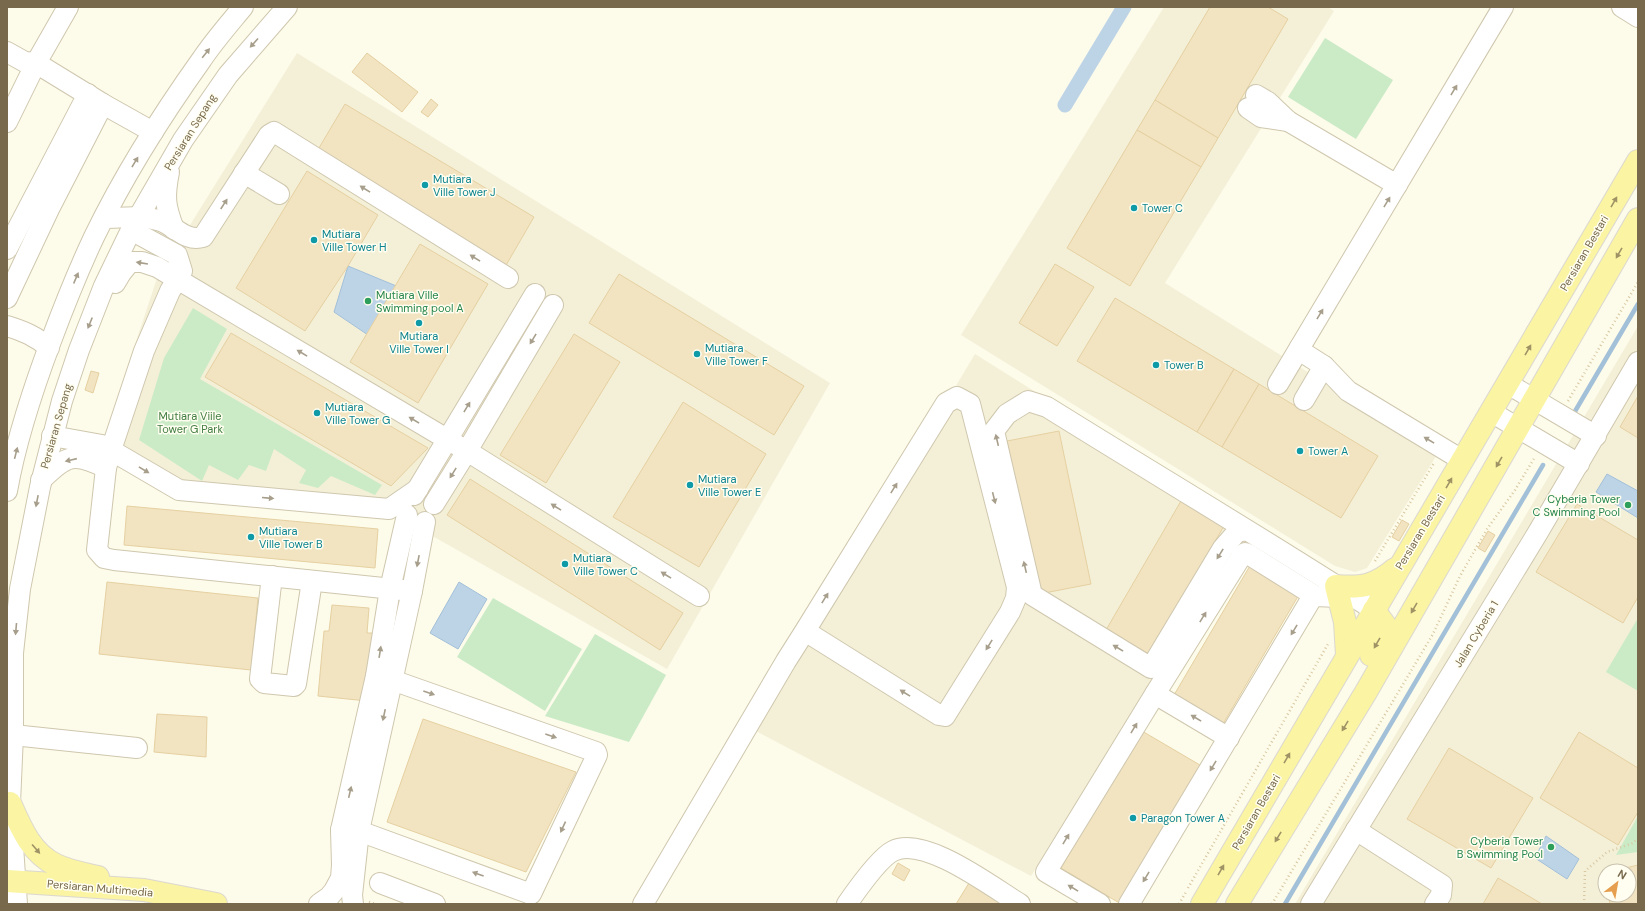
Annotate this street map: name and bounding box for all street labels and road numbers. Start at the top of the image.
street label: Persiaran Sepang [161,91,219,173]
street label: Persiaran Bestari [1557,213,1611,293]
street label: Persiaran Sepang [37,382,75,470]
street label: Persiaran Bestari [1392,492,1448,572]
street label: Jalan Cyberia 1 [1451,598,1501,670]
street label: Persiaran Bestari [1229,772,1283,852]
street label: Persiaran Multimedia [46,876,154,900]

